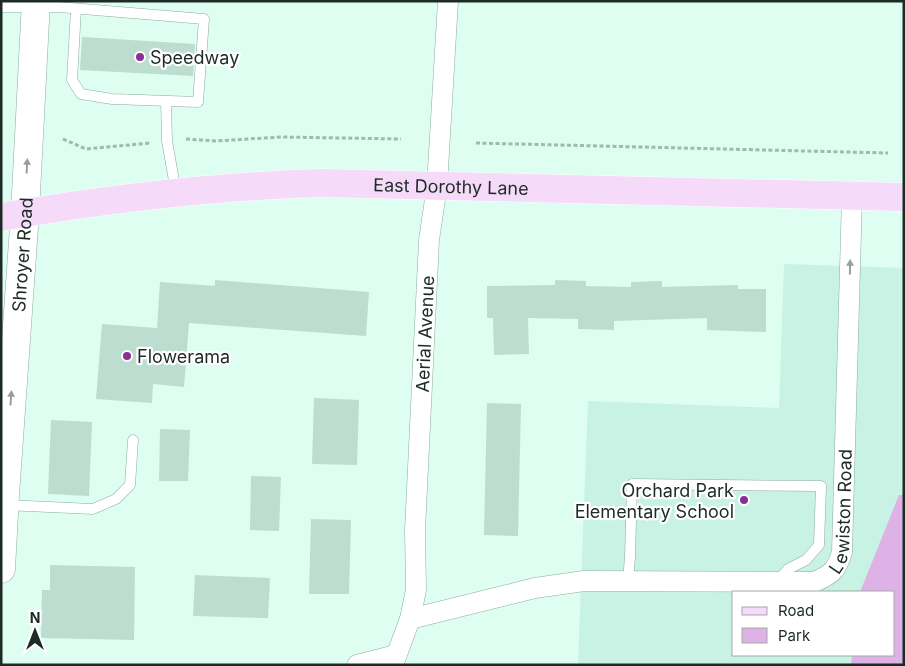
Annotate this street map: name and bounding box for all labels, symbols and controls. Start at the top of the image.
place label: Speedway [150,47,239,68]
marker: Speedway [134,51,146,63]
one-way arrow [23,157,31,173]
street label: East Dorothy Lane [373,174,529,198]
street label: Shroyer Road [8,197,36,313]
one-way arrow [846,259,854,275]
street label: Aerial Avenue [411,275,438,393]
place label: Flowerama [137,346,230,367]
marker: Flowerama [121,350,133,362]
one-way arrow [8,389,16,405]
street label: Lewiston Road [824,449,855,578]
place label: Orchard Park Elementary School [575,480,734,522]
marker: Orchard Park Elementary School [738,494,750,506]
legend [732,591,895,656]
text: Road [778,601,814,620]
north arrow [10,606,60,656]
text: N [30,609,40,626]
text: Park [778,626,811,645]

